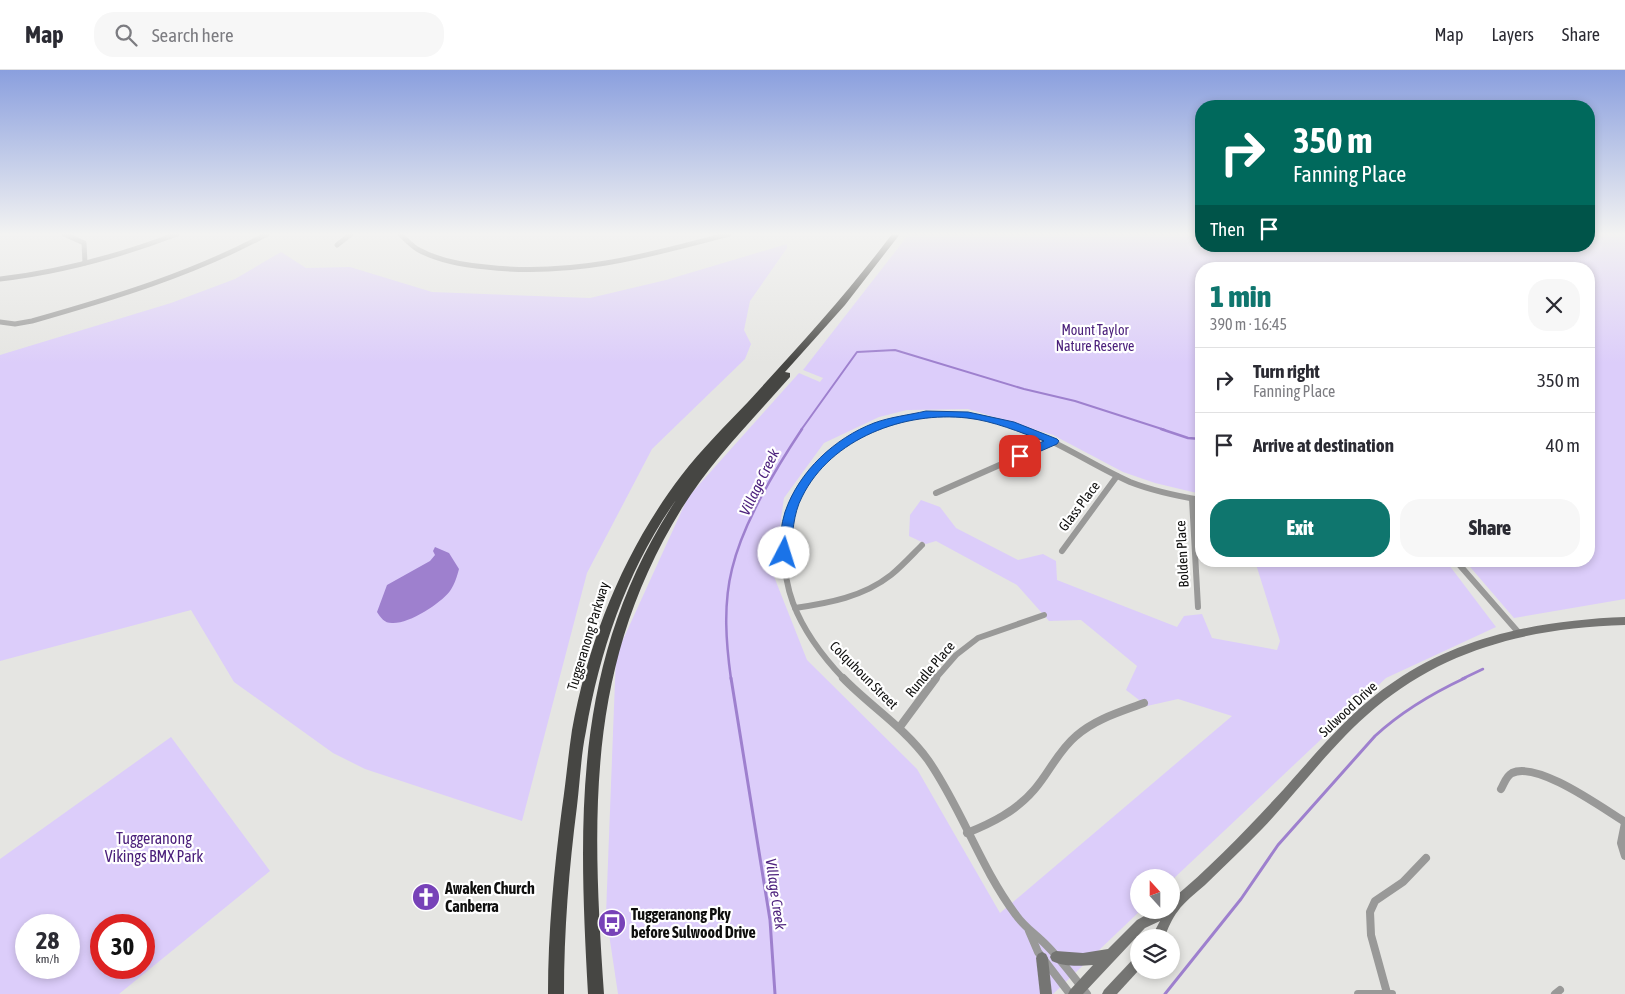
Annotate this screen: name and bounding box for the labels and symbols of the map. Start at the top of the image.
park label: Mount Taylor Nature Reserve [1056,322,1134,354]
pin [999,435,1041,477]
water label: Village Creek [736,446,783,518]
street label: Glass Place [1055,478,1103,534]
street label: Bolden Place [1172,520,1192,588]
position arrow [757,526,809,578]
street label: Tuggeranong Parkway [564,580,612,692]
street label: Colquhoun Street [827,638,901,712]
street label: Rundle Place [902,638,958,700]
street label: Sulwood Drive [1316,678,1380,740]
park label: Tuggeranong Vikings BMX Park [105,829,203,866]
water label: Village Creek [763,857,789,931]
north arrow [1130,869,1180,919]
place label: Awaken Church Canberra [444,879,535,915]
church icon: Awaken Church Canberra [411,882,441,912]
place label: Tuggeranong Pky before Sulwood Drive [631,905,756,941]
bus stop icon: Tuggeranong Pky before Sulwood Drive [597,908,627,938]
speed limit sign: 30 [90,914,155,979]

